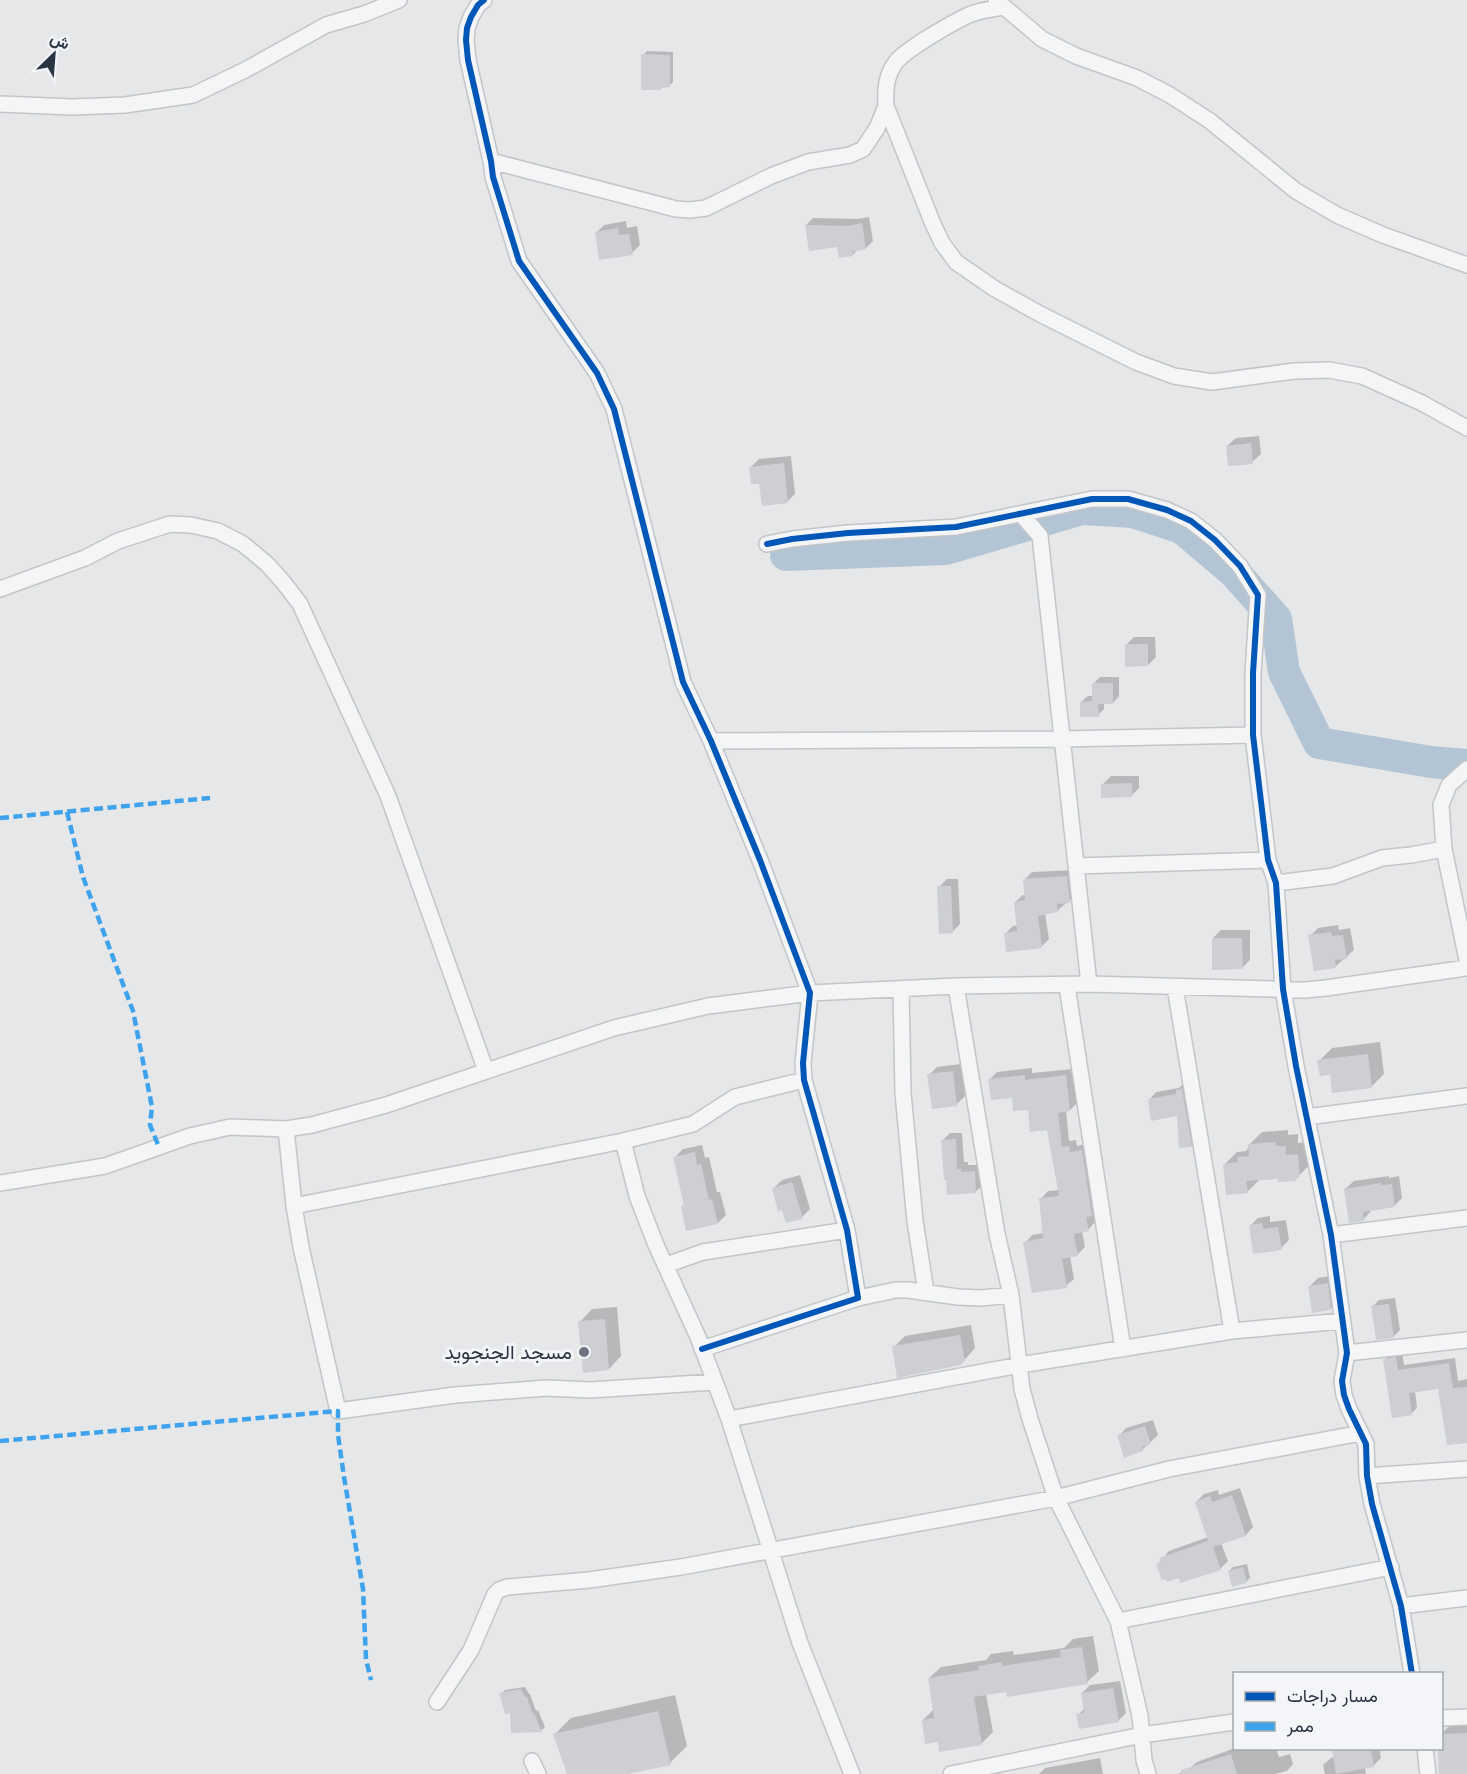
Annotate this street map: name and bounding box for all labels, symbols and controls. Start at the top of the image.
north arrow [24,24,84,84]
text: ش [47,29,72,54]
place label: مسجد الجنجويد [444,1341,572,1365]
marker: مسجد الجنجويد [577,1345,591,1359]
legend [1233,1672,1443,1750]
text: مسار دراجات [1287,1686,1378,1707]
text: ممر [1286,1716,1314,1737]

